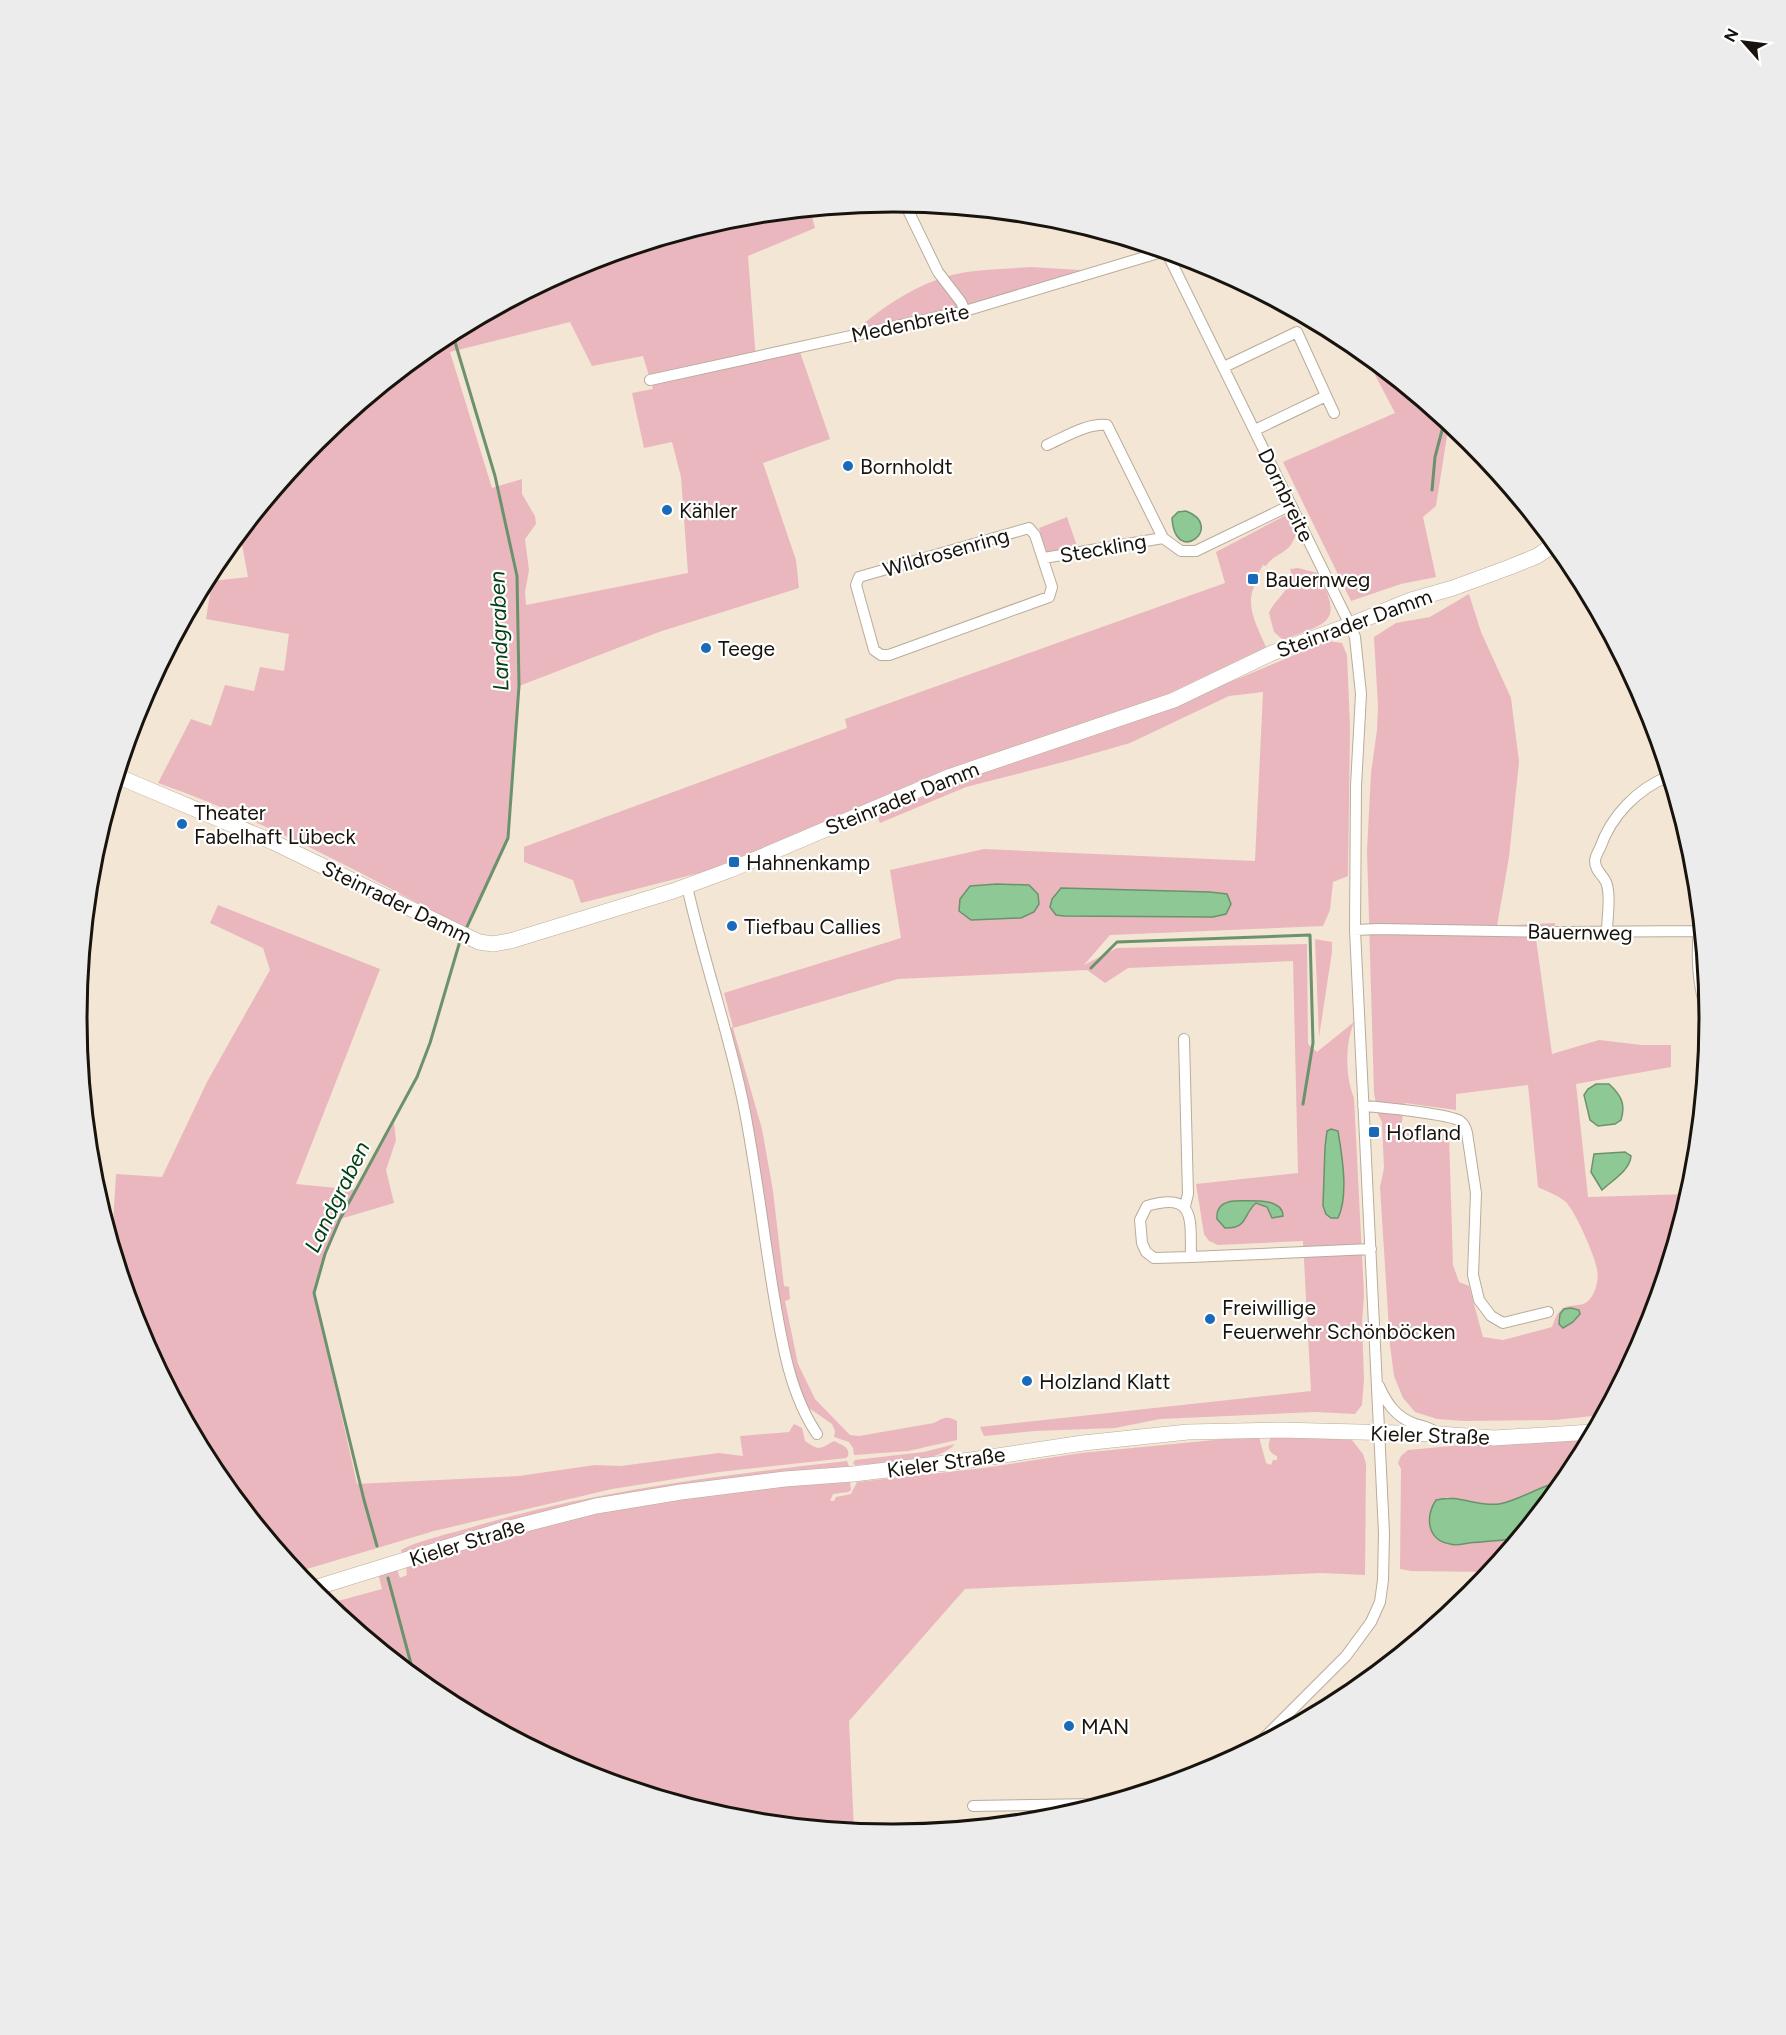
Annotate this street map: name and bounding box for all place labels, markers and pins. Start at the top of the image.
place label: Bornholdt [860,454,953,479]
marker: Bornholdt [841,459,855,473]
place label: Kähler [679,498,737,523]
marker: Kähler [660,503,674,517]
place label: Bauernweg [1265,567,1370,592]
marker: Bauernweg [1246,572,1260,586]
place label: Teege [718,636,775,661]
marker: Teege [699,641,713,655]
place label: Theater Fabelhaft Lübeck [194,800,356,849]
marker: Theater Fabelhaft Lübeck [175,817,189,831]
place label: Hahnenkamp [746,850,870,875]
marker: Hahnenkamp [727,855,741,869]
place label: Tiefbau Callies [744,914,881,939]
marker: Tiefbau Callies [725,919,739,933]
place label: Hofland [1386,1120,1461,1145]
marker: Hofland [1367,1125,1381,1139]
place label: Freiwillige Feuerwehr Schönböcken [1222,1295,1456,1344]
marker: Freiwillige Feuerwehr Schönböcken [1203,1312,1217,1326]
place label: Holzland Klatt [1039,1369,1171,1394]
marker: Holzland Klatt [1020,1374,1034,1388]
place label: MAN [1081,1714,1129,1739]
marker: MAN [1062,1719,1076,1733]

